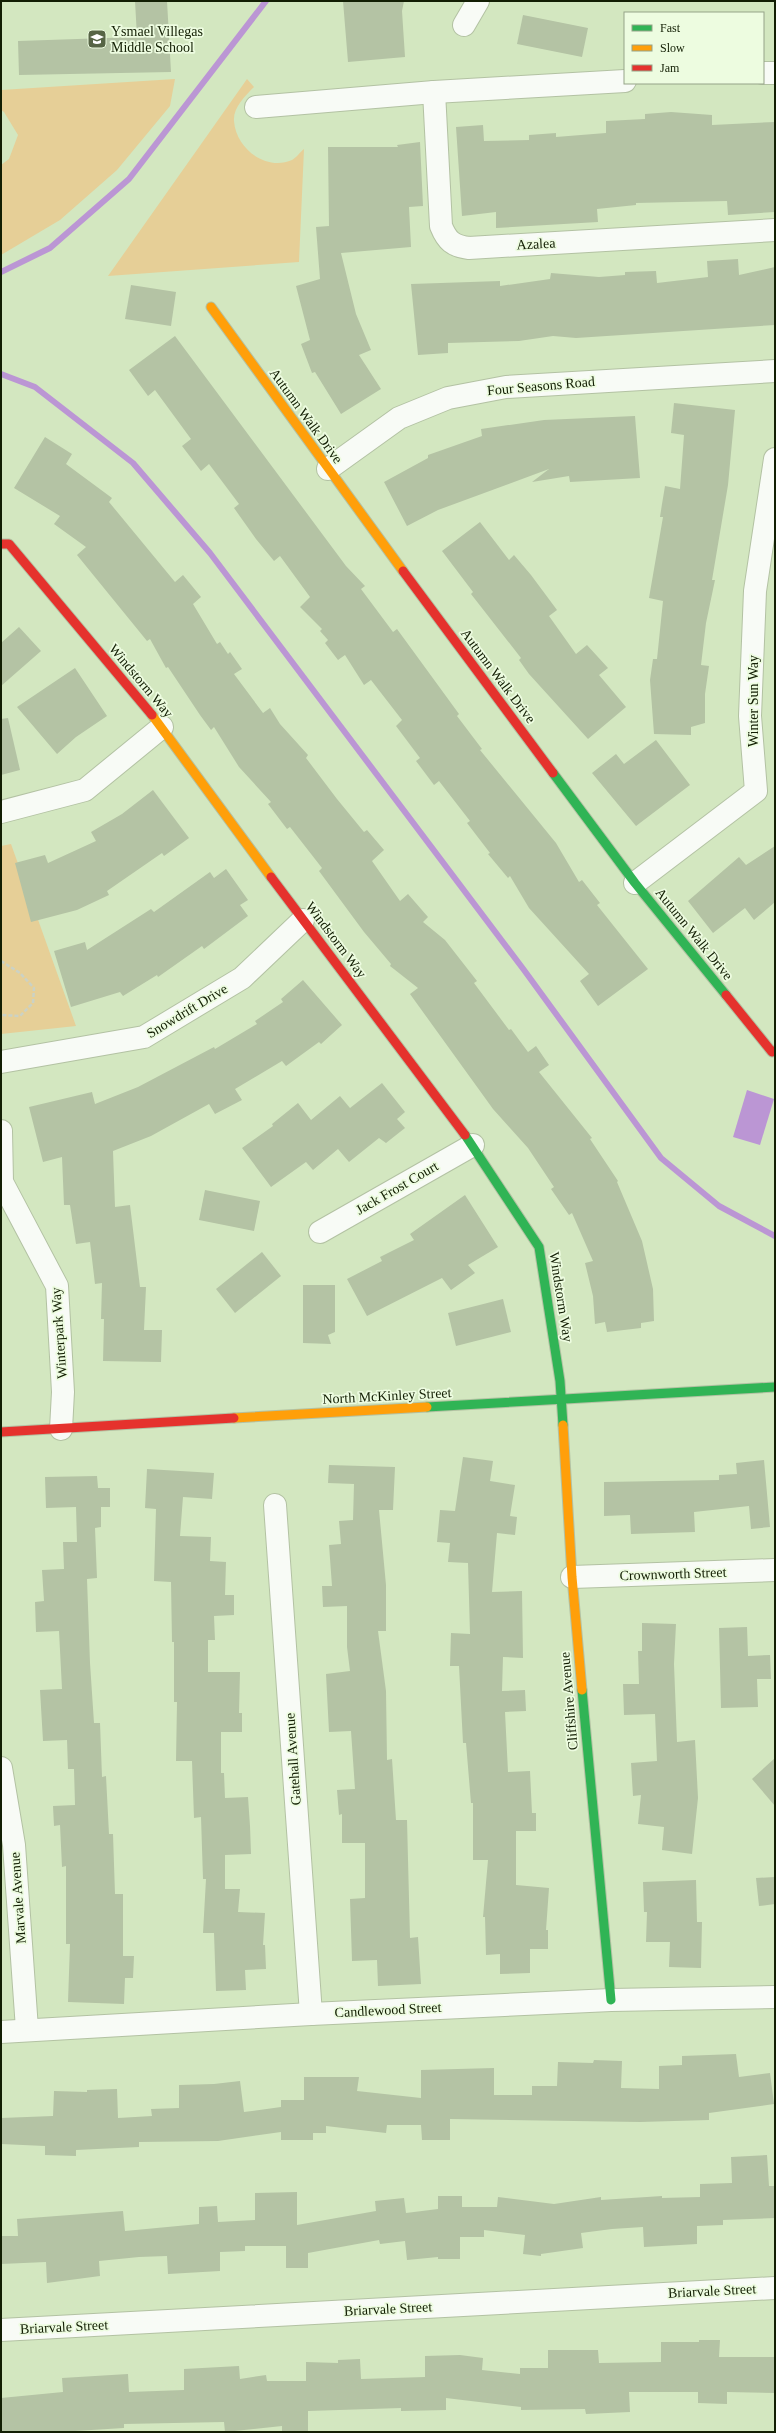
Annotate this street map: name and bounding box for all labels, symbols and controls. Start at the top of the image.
legend [624,12,764,84]
text: Fast [660,21,681,35]
place label: Ysmael Villegas Middle School [111,24,203,55]
school or university icon: Ysmael Villegas Middle School [86,28,108,50]
text: Slow [660,41,685,55]
text: Jam [660,61,680,75]
street label: Azalea [516,235,557,253]
street label: Autumn Walk Drive [267,366,345,466]
street label: Four Seasons Road [486,374,596,398]
street label: Autumn Walk Drive [458,626,538,726]
street label: Windstorm Way [106,641,176,721]
street label: Winter Sun Way [746,655,761,747]
street label: Autumn Walk Drive [652,885,736,983]
street label: Windstorm Way [303,899,369,981]
street label: Snowdrift Drive [144,981,230,1041]
street label: Jack Frost Court [353,1158,441,1218]
street label: Windstorm Way [546,1251,576,1343]
street label: Winterpark Way [48,1287,70,1379]
street label: North McKinley Street [322,1385,452,1407]
street label: Crownworth Street [619,1565,727,1583]
street label: Cliffshire Avenue [557,1651,581,1751]
street label: Gatehall Avenue [282,1712,304,1806]
street label: Marvale Avenue [7,1852,29,1944]
street label: Candlewood Street [334,2000,442,2020]
street label: Briarvale Street [668,2281,757,2301]
street label: Briarvale Street [344,2299,433,2319]
street label: Briarvale Street [20,2317,109,2337]

